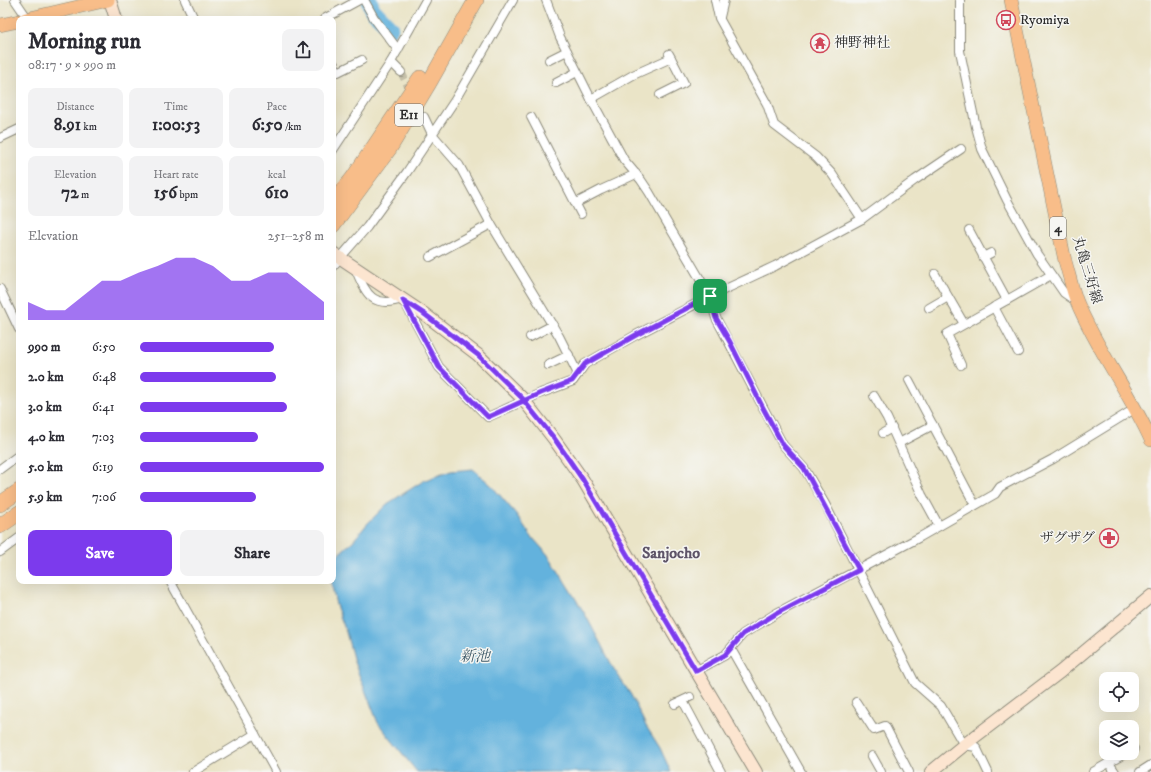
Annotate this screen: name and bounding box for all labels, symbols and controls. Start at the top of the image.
bus stop icon: Ryomiya [995,9,1017,31]
place label: Ryomiya [1020,11,1069,29]
text: Morning run [28,28,141,55]
button: share [282,29,324,71]
temple icon: 神野神社 [809,32,831,54]
place label: 神野神社 [834,34,890,52]
text: 08:17 · 9 × 990 m [28,57,116,73]
text: Distance [56,100,94,114]
text: Time [164,100,188,114]
text: Pace [266,100,287,114]
road number: E11 [395,104,423,126]
text: 8.91 [54,114,81,136]
text: 1:00:53 [152,114,200,136]
text: 6:50 [252,114,283,136]
text: km [81,120,97,134]
text: /km [283,120,302,134]
text: Elevation [54,168,97,182]
text: Heart rate [153,168,199,182]
text: kcal [268,168,286,182]
text: 72 [61,182,79,204]
text: 156 [154,182,177,204]
text: 610 [265,182,289,204]
text: m [79,188,89,202]
text: bpm [177,188,198,202]
road number: 4 [1050,217,1066,239]
text: Elevation [28,228,78,244]
text: 251–258 m [268,228,324,244]
street label: 丸亀三好線 [1068,234,1106,306]
pin [693,279,727,313]
icon: arrive [699,285,721,307]
text: 990 m [28,339,61,355]
text: 6:50 [92,339,116,355]
text: 2.0 km [28,369,64,385]
text: 6:48 [92,369,116,385]
text: 3.0 km [28,399,62,415]
text: 6:41 [92,399,114,415]
text: 4.0 km [28,429,65,445]
text: 7:03 [92,429,114,445]
text: 5.0 km [28,459,63,475]
text: 6:19 [92,459,113,475]
text: 5.9 km [28,489,63,505]
text: 7:06 [92,489,116,505]
pharmacy icon: ザグザグ [1098,527,1120,549]
place label: ザグザグ [1040,529,1095,547]
button: Save [28,530,172,576]
button: Share [180,530,324,576]
district label: Sanjocho [642,543,700,563]
water label: 新池 [460,647,492,666]
map controls [1099,672,1139,760]
button: locate [1099,672,1139,712]
button: layers [1099,720,1139,760]

